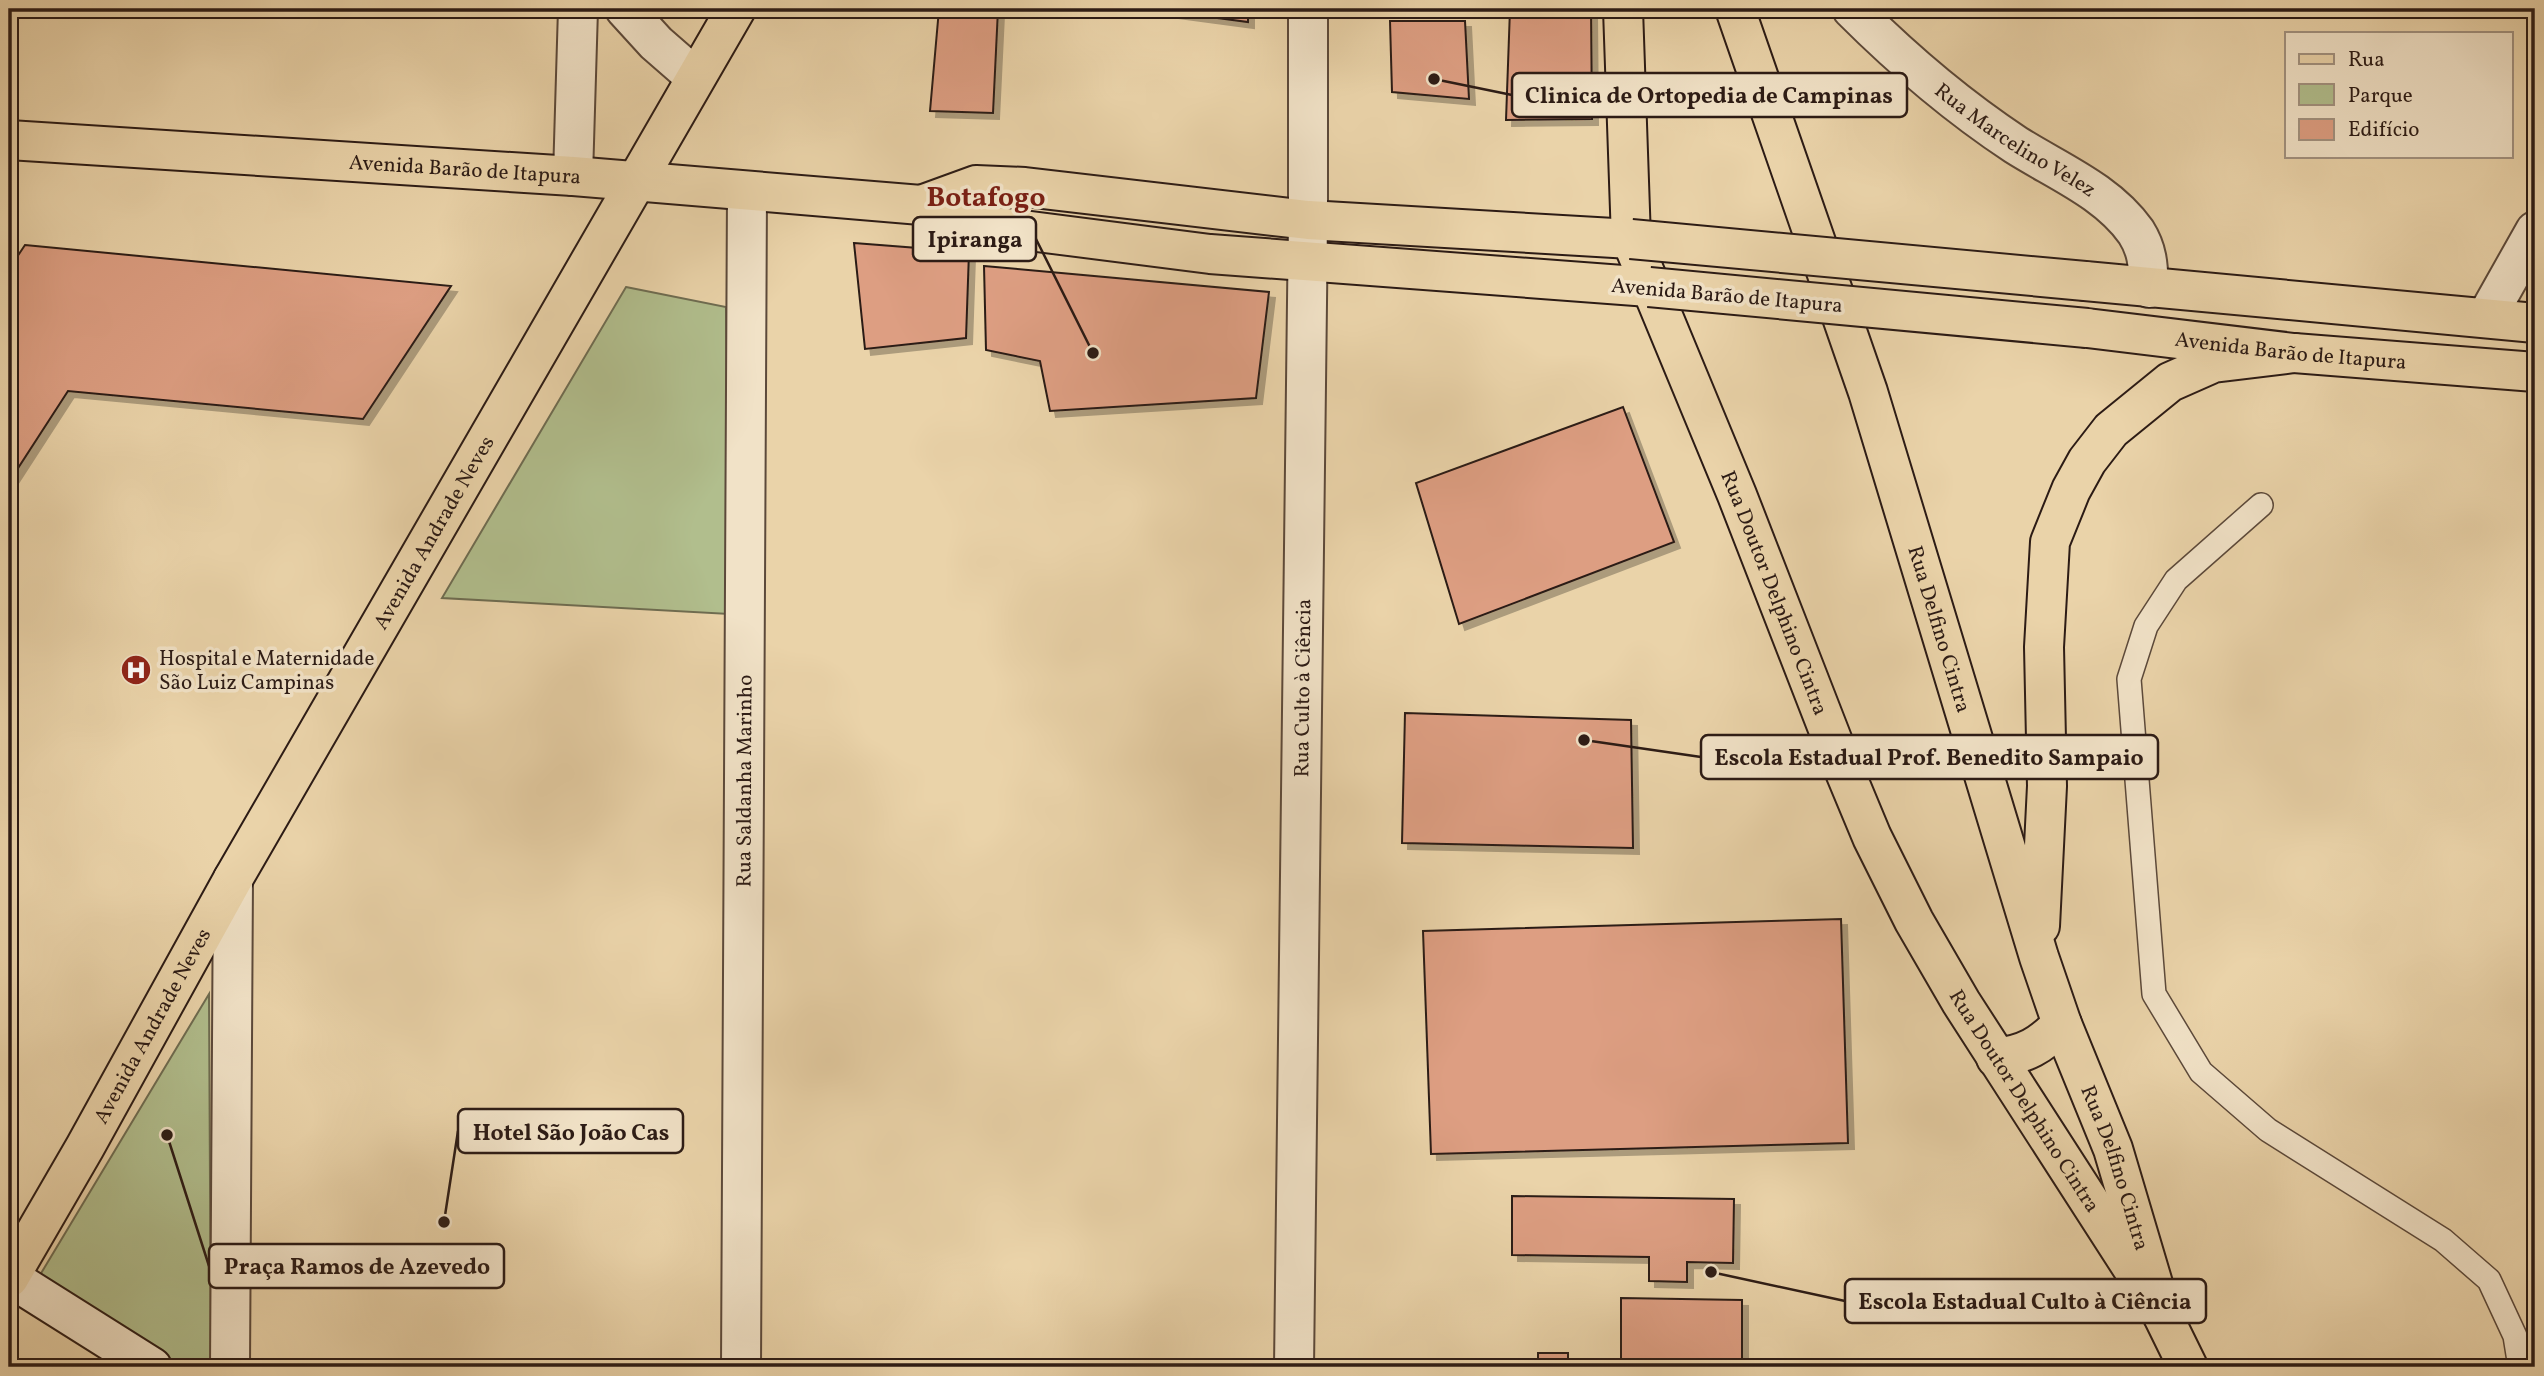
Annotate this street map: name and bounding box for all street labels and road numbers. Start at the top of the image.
street label: Rua Marcelino Velez [1928,77,2101,205]
street label: Avenida Barão de Itapura [348,149,582,193]
street label: Avenida Barão de Itapura [1610,272,1844,321]
street label: Avenida Barão de Itapura [2173,326,2407,378]
street label: Avenida Andrade Neves [367,431,502,635]
street label: Rua Doutor Delphino Cintra [1713,467,1834,720]
street label: Rua Delfino Cintra [1899,542,1977,716]
street label: Rua Culto à Ciência [1288,599,1319,778]
street label: Rua Saldanha Marinho [730,675,761,887]
street label: Avenida Andrade Neves [88,923,219,1130]
street label: Rua Doutor Delphino Cintra [1941,985,2106,1219]
street label: Rua Delfino Cintra [2072,1081,2155,1254]

